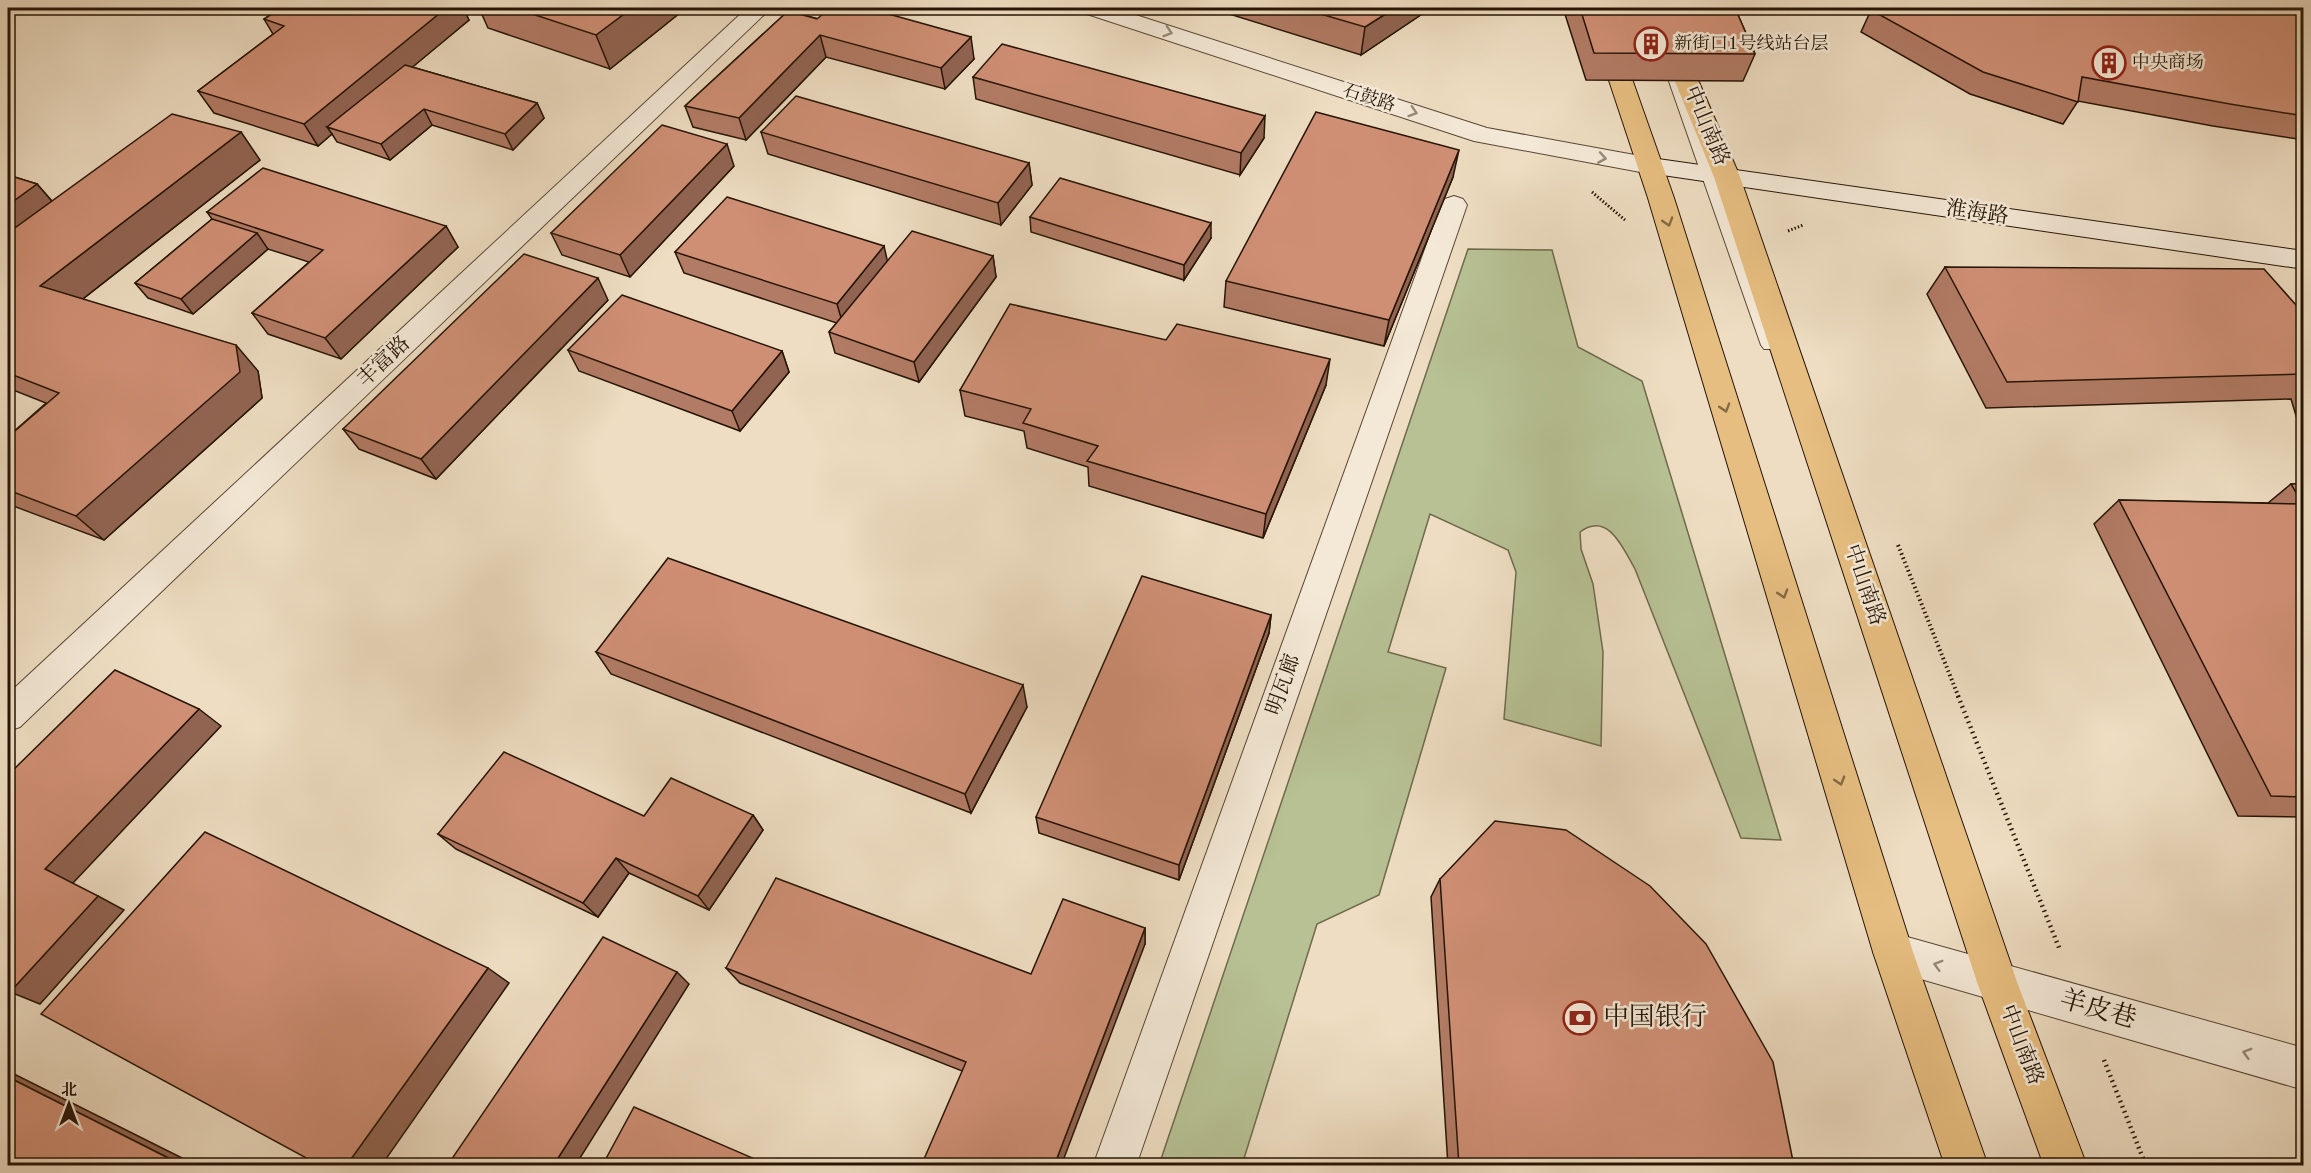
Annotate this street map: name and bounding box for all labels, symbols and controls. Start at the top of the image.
one-way arrow [1162,25,1173,37]
building icon: 新街口1号线站台层 [1633,26,1669,62]
place label: 新街口1号线站台层 [1674,33,1828,53]
building icon: 中央商场 [2091,45,2127,81]
place label: 中央商场 [2132,52,2204,72]
street label: 石鼓路 [1341,79,1398,115]
street label: 中山南路 [1680,82,1734,169]
one-way arrow [1407,105,1418,118]
one-way arrow [1597,151,1607,164]
street label: 淮海路 [1944,196,2010,228]
one-way arrow [1661,216,1673,227]
street label: 丰富路 [352,331,414,391]
one-way arrow [1718,402,1730,413]
street label: 中山南路 [1840,541,1889,628]
one-way arrow [1776,588,1788,599]
street label: 明瓦廊 [1262,651,1304,718]
one-way arrow [1833,775,1845,786]
one-way arrow [1933,960,1944,972]
street label: 羊皮巷 [2057,985,2140,1033]
bank icon: 中国银行 [1562,1000,1598,1036]
street label: 中山南路 [1996,1001,2048,1088]
place label: 中国银行 [1603,1003,1707,1031]
one-way arrow [2242,1048,2253,1060]
north arrow [39,1074,99,1134]
text: 北 [61,1081,77,1099]

